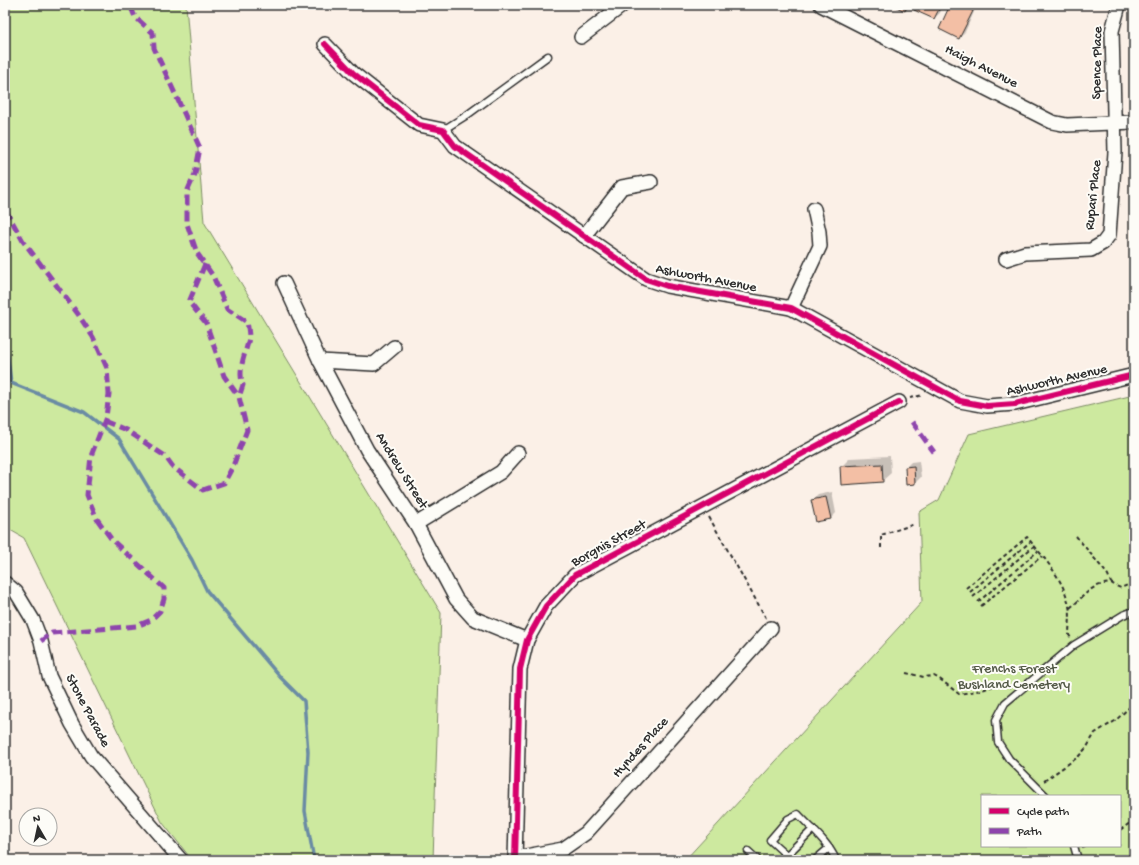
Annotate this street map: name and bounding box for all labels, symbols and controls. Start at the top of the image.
street label: Spence Place [1089,26,1107,100]
street label: Haigh Avenue [942,41,1021,93]
street label: Rupari Place [1082,158,1106,231]
street label: Ashworth Avenue [654,261,759,297]
street label: Ashworth Avenue [1005,361,1110,401]
street label: Andrew Street [371,430,432,513]
street label: Borgnis Street [568,516,650,572]
park label: Frenchs Forest Bushland Cemetery [957,661,1070,694]
street label: Stone Parade [61,672,114,751]
street label: Hyndes Place [609,714,673,782]
legend [981,795,1121,847]
text: Cycle path [1017,806,1070,820]
north arrow [18,807,58,847]
text: N [32,813,41,826]
text: Path [1016,826,1042,840]

